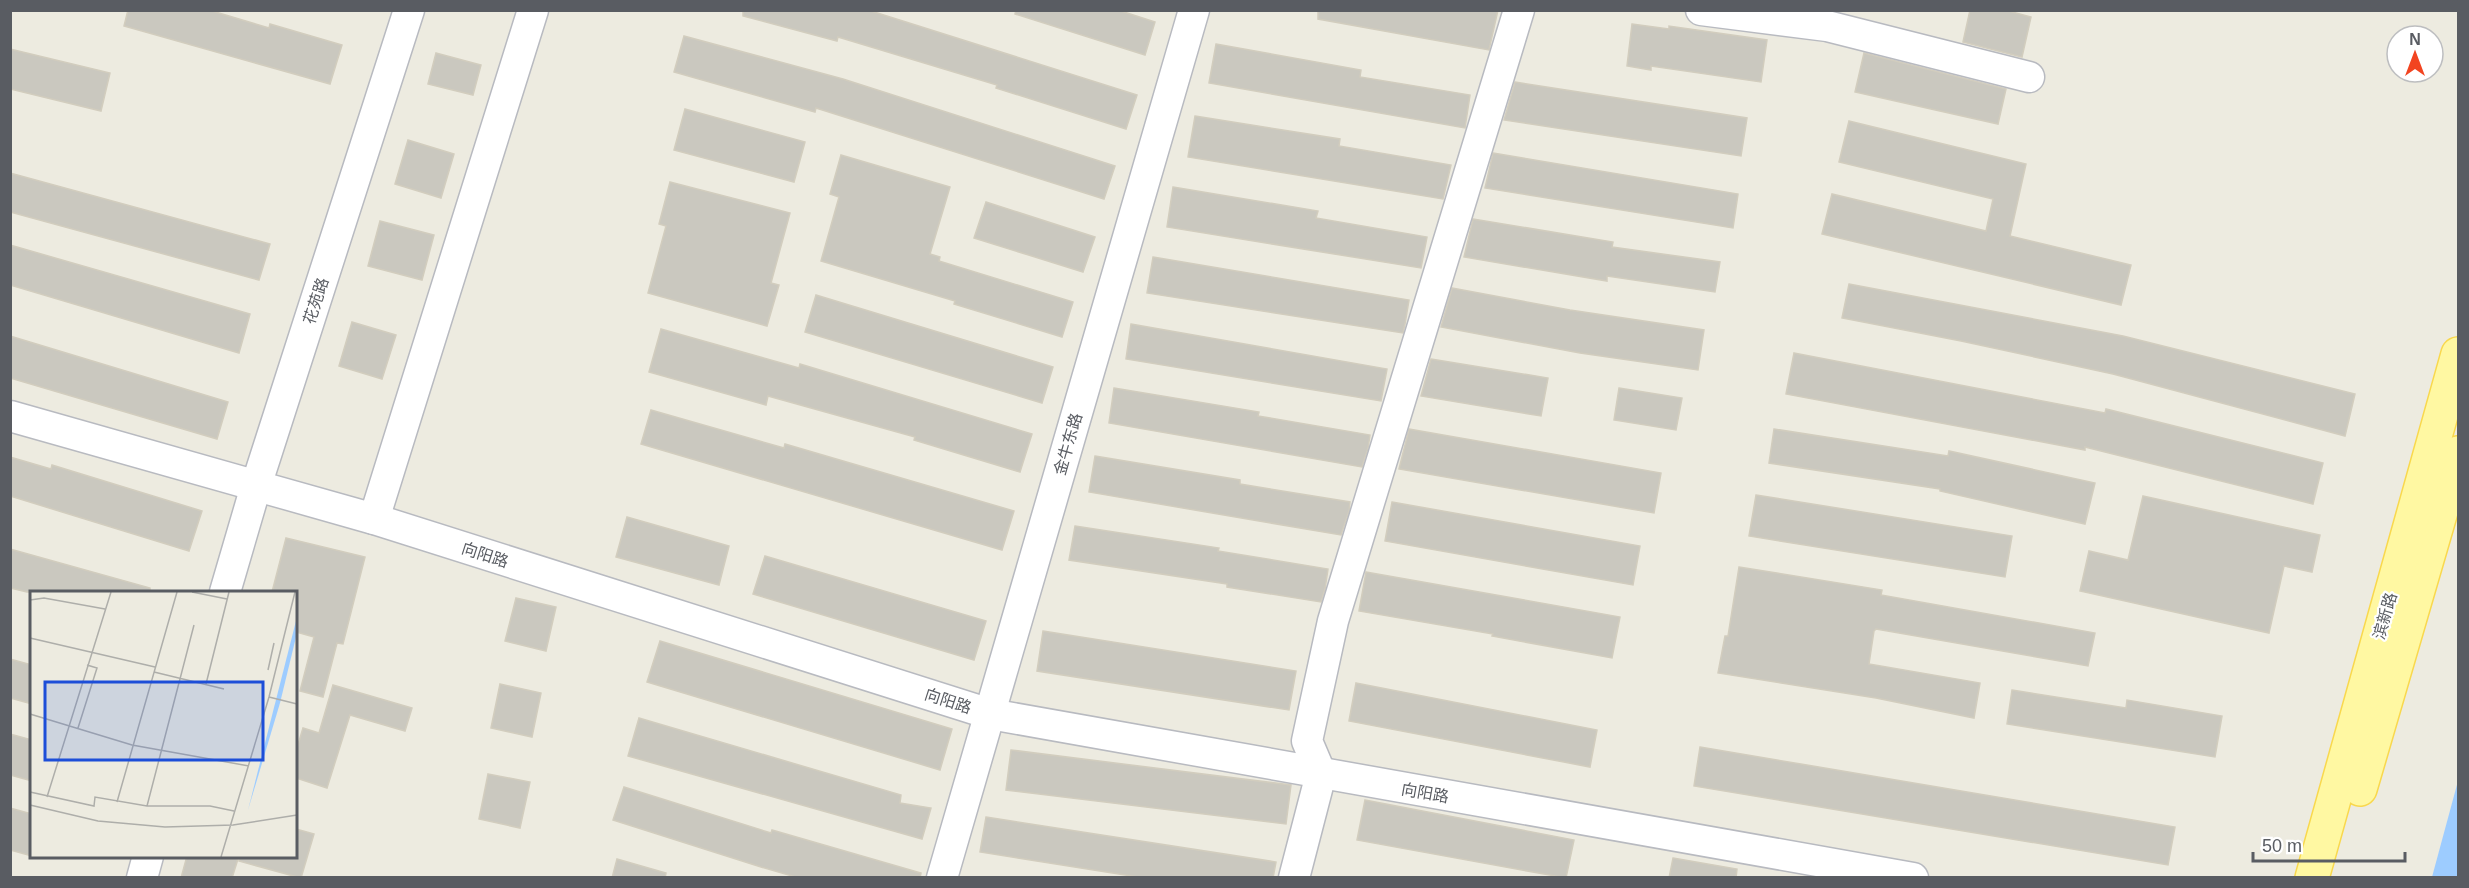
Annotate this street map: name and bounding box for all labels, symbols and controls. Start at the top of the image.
north arrow [2385,24,2445,84]
text: N [2409,31,2421,48]
street label: 花苑路 [300,276,332,326]
street label: 金牛东路 [1051,411,1085,477]
street label: 向阳路 [460,539,510,571]
inset map [30,591,297,858]
street label: 滨新路 [2370,591,2400,641]
street label: 向阳路 [923,685,973,717]
street label: 向阳路 [1400,780,1450,806]
scale bar [2253,825,2404,863]
text: 50 m [2262,836,2302,856]

